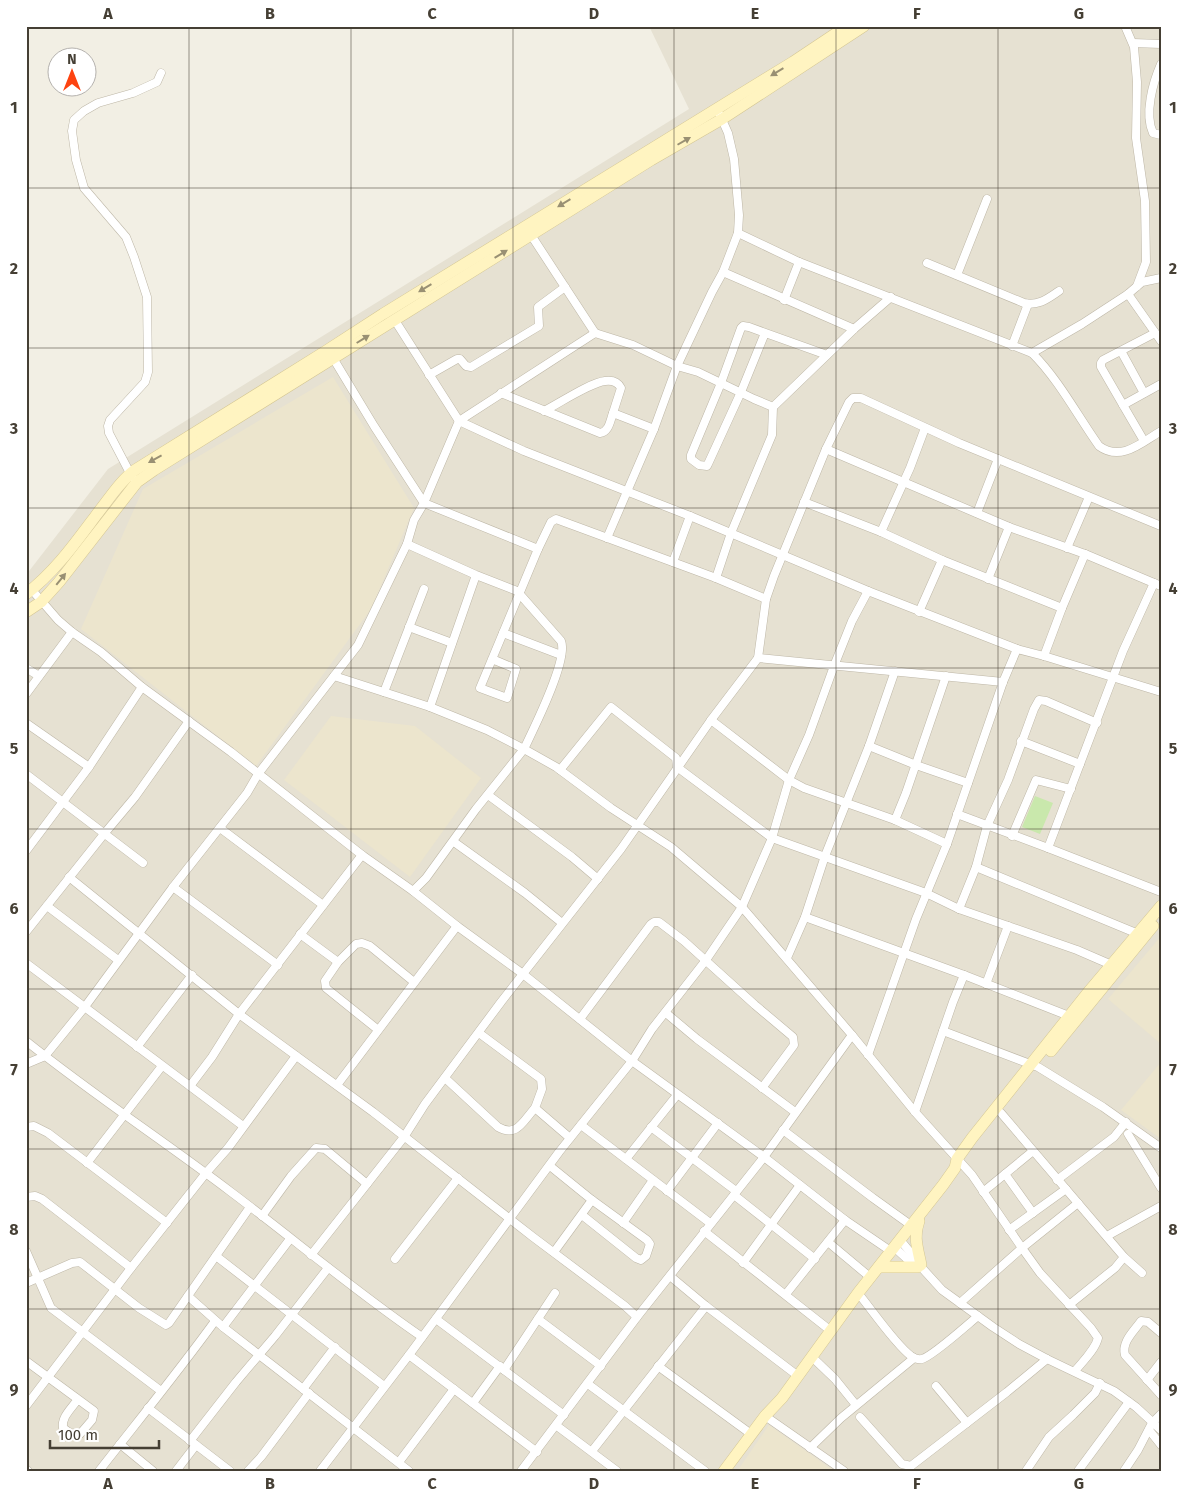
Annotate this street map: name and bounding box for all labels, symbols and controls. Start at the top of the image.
text: A [102,4,113,23]
text: B [265,4,275,23]
text: C [427,4,437,23]
text: D [589,4,599,23]
text: E [751,4,759,23]
text: F [913,4,921,23]
text: G [1074,4,1084,23]
north arrow [48,48,98,98]
text: N [67,51,77,68]
one-way arrow [770,67,783,76]
text: 1 [10,98,18,117]
text: 1 [1169,98,1177,117]
one-way arrow [677,136,690,145]
one-way arrow [557,198,570,207]
one-way arrow [494,249,507,258]
text: 2 [10,259,18,278]
text: 2 [1169,259,1177,278]
one-way arrow [419,283,432,292]
one-way arrow [356,334,369,344]
text: 3 [9,419,18,438]
text: 3 [1168,419,1177,438]
one-way arrow [148,454,161,463]
one-way arrow [56,573,67,586]
text: 4 [9,579,19,598]
text: 4 [1168,579,1178,598]
text: 5 [10,739,19,758]
text: 5 [1169,739,1178,758]
text: 6 [9,899,19,918]
text: 6 [1168,899,1178,918]
text: 7 [10,1060,18,1079]
text: 7 [1169,1060,1177,1079]
text: 8 [9,1220,19,1239]
text: 8 [1168,1220,1178,1239]
text: 9 [10,1380,19,1399]
text: 9 [1169,1380,1178,1399]
scale bar [50,1417,159,1449]
text: 100 m [58,1426,98,1444]
text: A [102,1474,113,1493]
text: B [265,1474,275,1493]
text: C [427,1474,437,1493]
text: D [589,1474,599,1493]
text: E [751,1474,759,1493]
text: F [913,1474,921,1493]
text: G [1074,1474,1084,1493]

